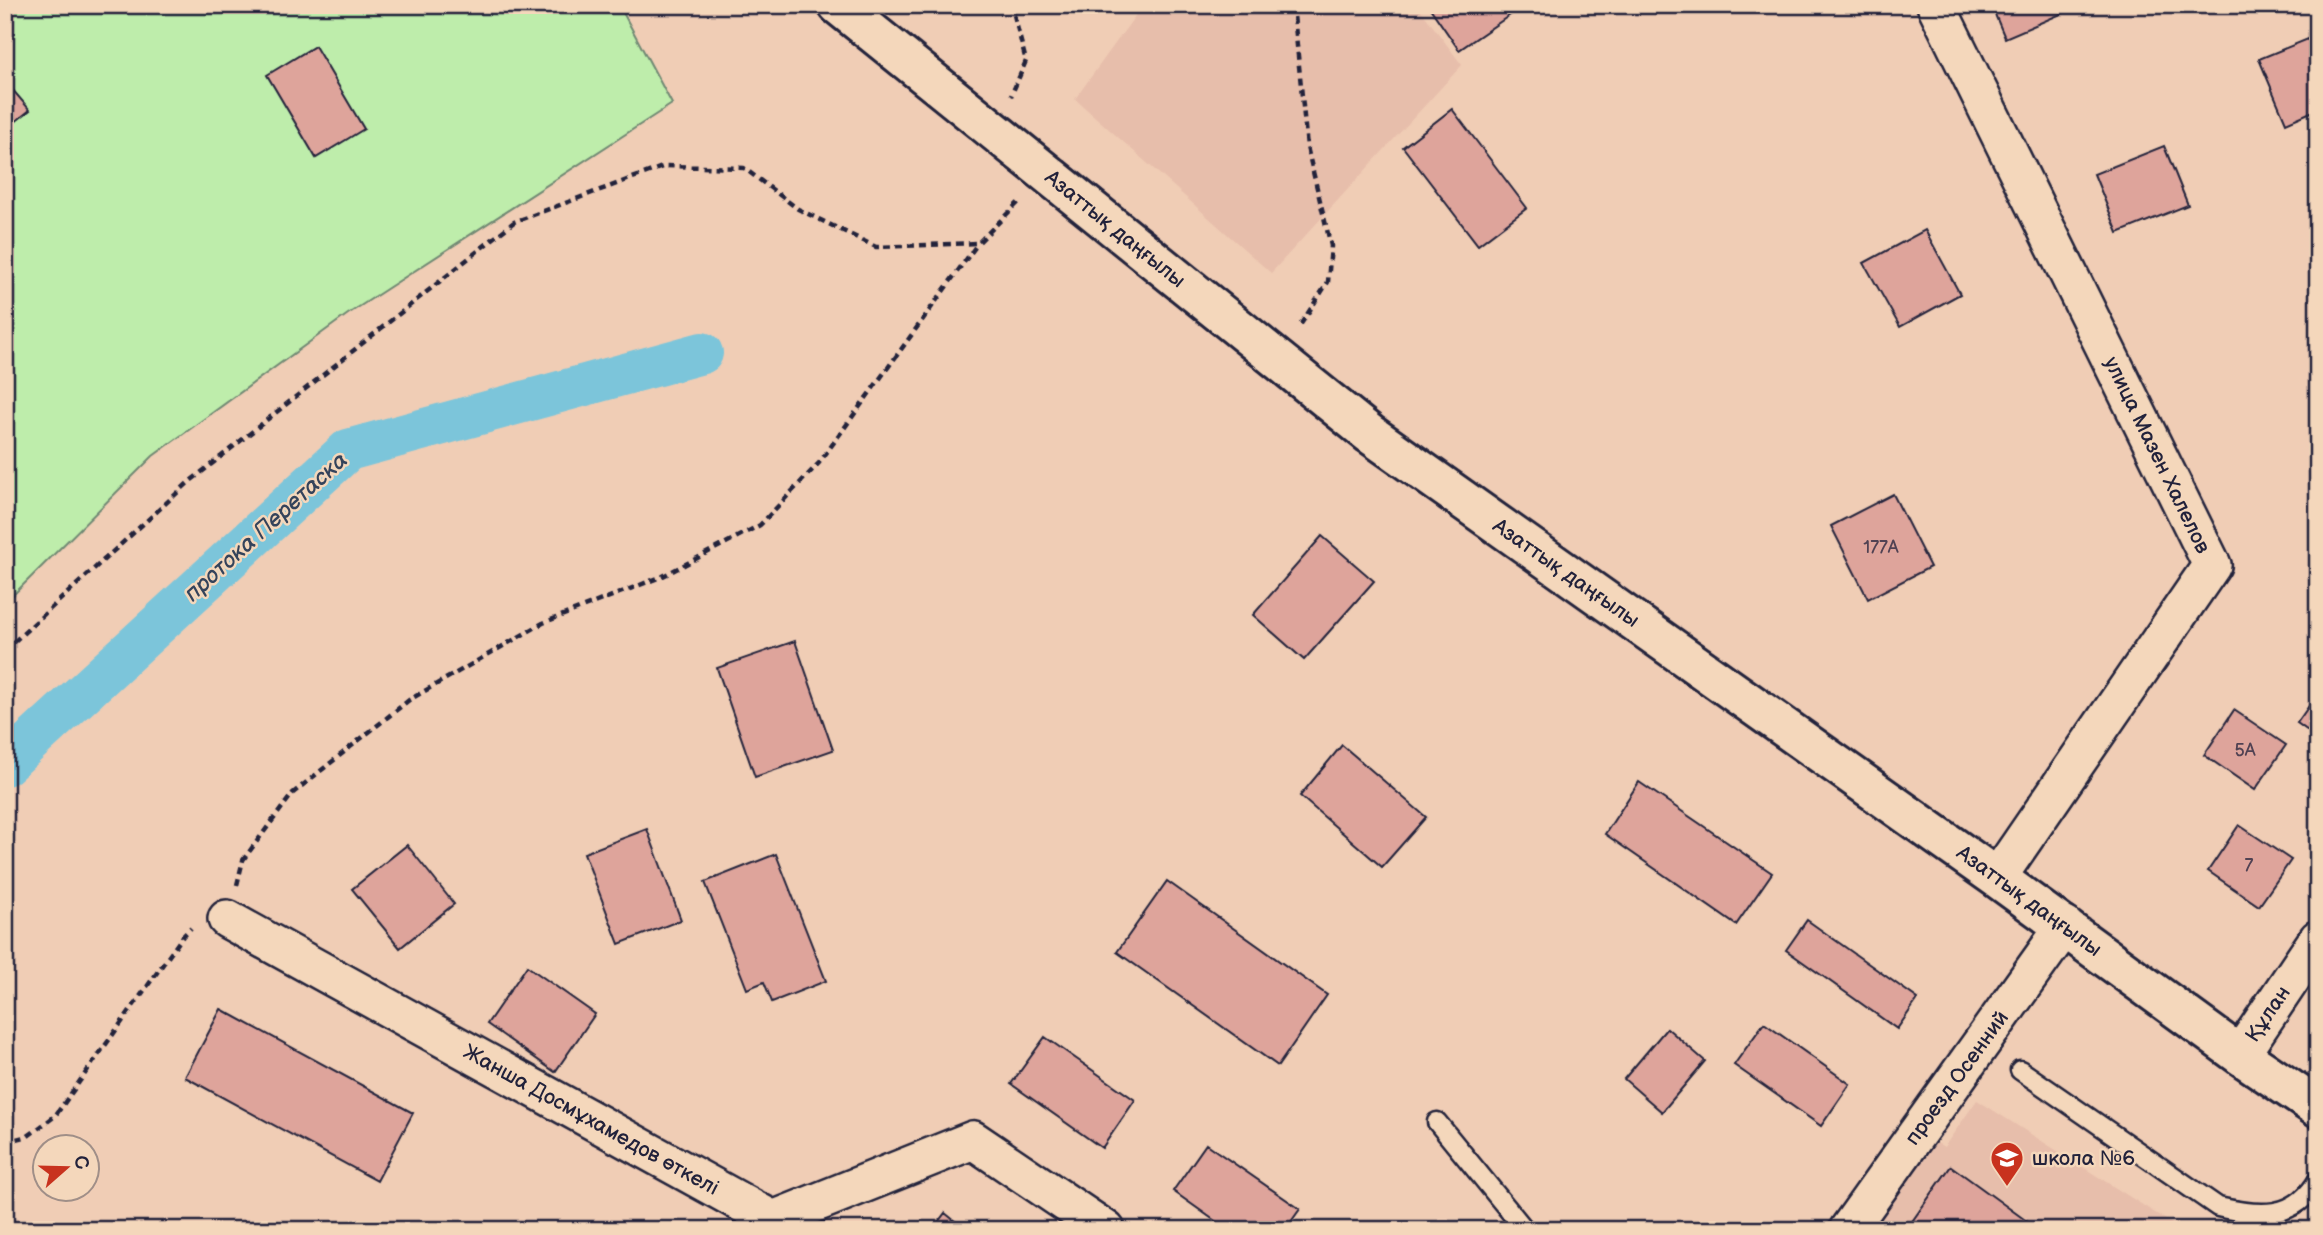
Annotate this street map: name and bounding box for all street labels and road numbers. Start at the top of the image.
street label: Азаттық даңғылы [1039,164,1190,293]
street label: улица Мазен Халелов [2098,353,2216,557]
street label: Азаттық даңғылы [1487,513,1644,633]
street label: Азаттық даңғылы [1951,839,2106,962]
street label: Құлан [2240,981,2296,1047]
street label: проезд Осенний [1900,1006,2014,1150]
street label: Жанша Досмұхамедов өткелі [459,1039,723,1201]

